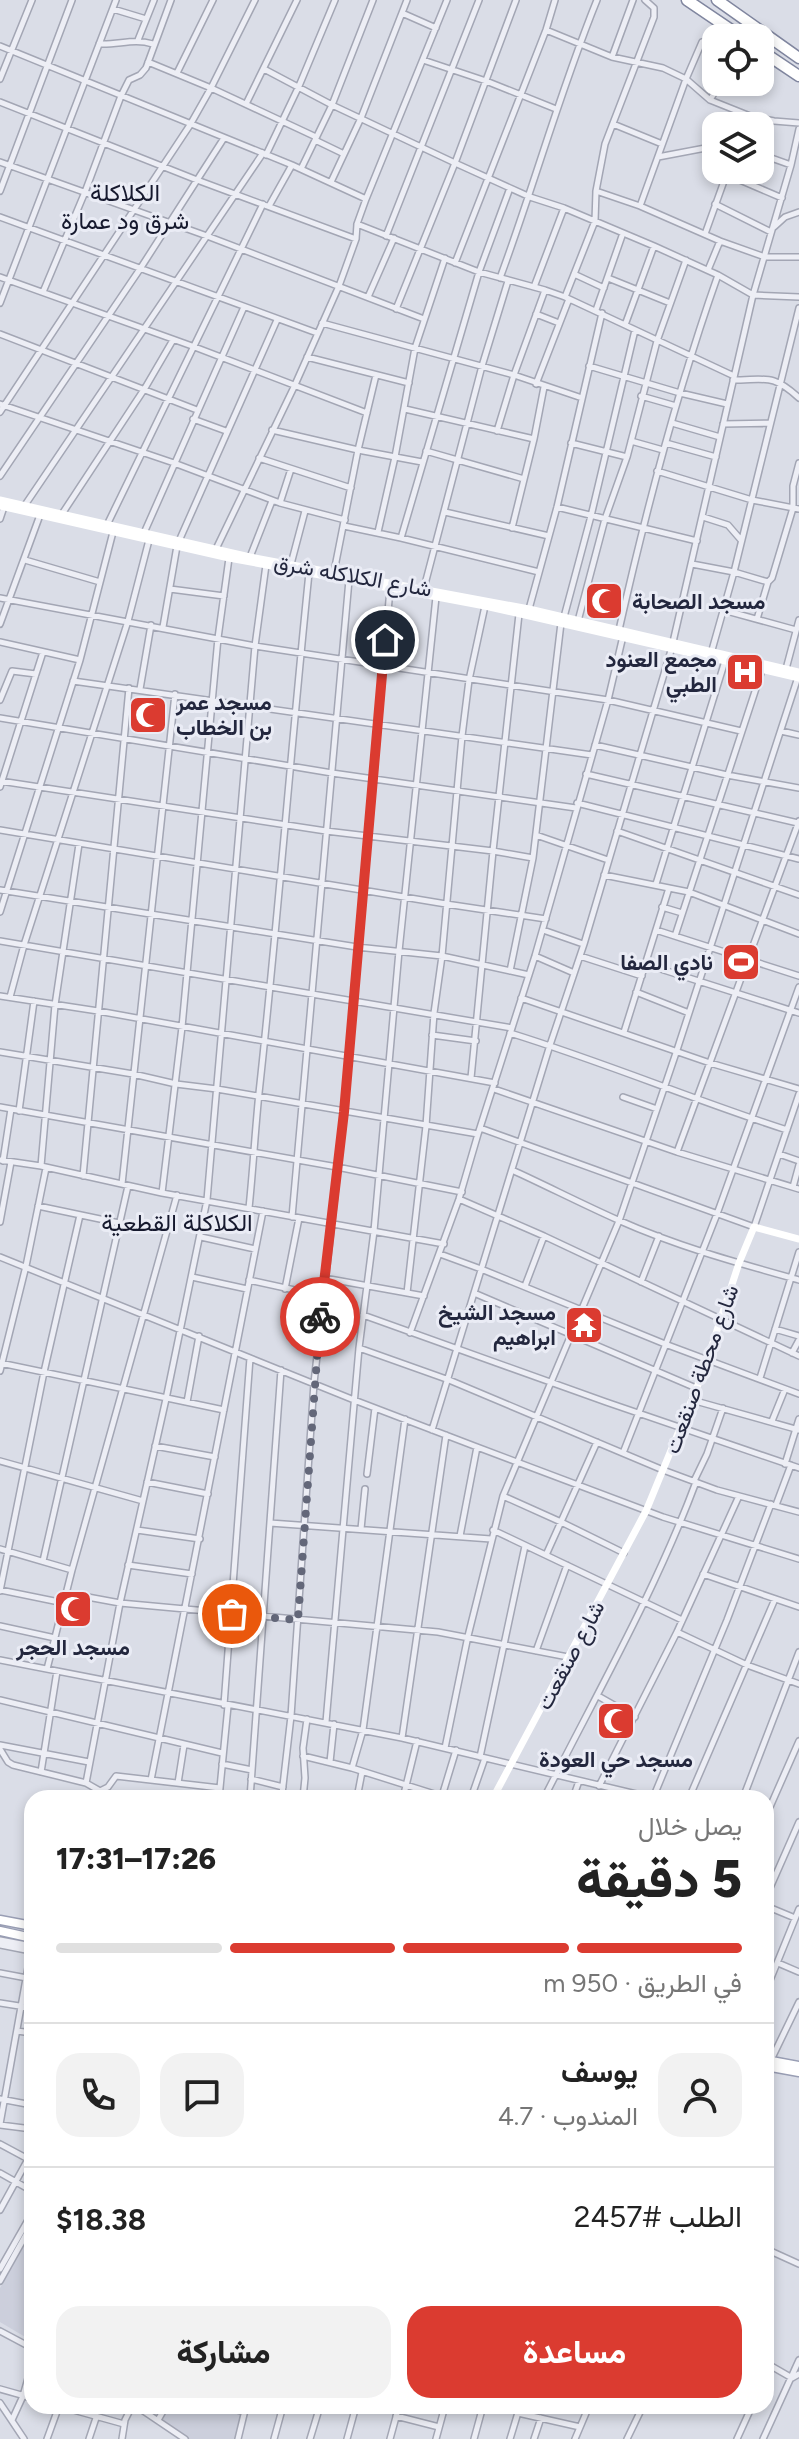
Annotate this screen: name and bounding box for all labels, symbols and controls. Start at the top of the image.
map controls [702,24,774,184]
button: locate [702,24,774,96]
button: layers [702,112,774,184]
district label: الكلاكلة شرق ود عمارة [61,178,189,236]
street label: شارع الكلاكله شرق [272,548,434,604]
mosque icon: مسجد الصحابة [583,580,625,622]
place label: مسجد الصحابة [632,588,765,615]
pin [351,606,419,674]
icon: home [363,618,407,662]
place label: مجمع العنود الطبي [606,646,717,703]
hospital icon: مجمع العنود الطبي [724,651,766,693]
place label: مسجد عمر بن الخطاب [175,689,272,741]
mosque icon: مسجد عمر بن الخطاب [127,694,169,736]
sports icon: نادي الصفا [720,941,762,983]
place label: نادي الصفا [620,949,713,981]
district label: الكلاكلة القطعية [101,1208,253,1237]
courier [280,1277,360,1357]
street label: شارع محطة صنقعت [658,1281,746,1458]
icon: bike [298,1295,342,1339]
place label: مسجد الشيخ ابراهيم [438,1299,556,1352]
temple icon: مسجد الشيخ ابراهيم [563,1304,605,1346]
pin [198,1580,266,1648]
mosque icon: مسجد الحجر [52,1588,94,1630]
icon: bag [210,1592,254,1636]
street label: شارع صنقعت [530,1596,611,1715]
place label: مسجد الحجر [15,1634,130,1661]
mosque icon: مسجد حي العودة [595,1700,637,1742]
place label: مسجد حي العودة [539,1746,693,1778]
text: يصل خلال [638,1810,742,1842]
text: 17:26–17:31 [56,1840,216,1877]
text: 5 دقيقة [576,1848,742,1910]
text: في الطريق · 950 m [543,1967,742,1999]
button: phone [56,2053,140,2137]
button: chat [160,2053,244,2137]
text: يوسف [561,2053,638,2090]
button: person [658,2053,742,2137]
text: المندوب · 4.7 [498,2100,638,2132]
text: الطلب #2457 [574,2198,742,2235]
text: $18.38 [56,2201,146,2238]
button: مشاركة [56,2306,391,2398]
button: مساعدة [407,2306,742,2398]

